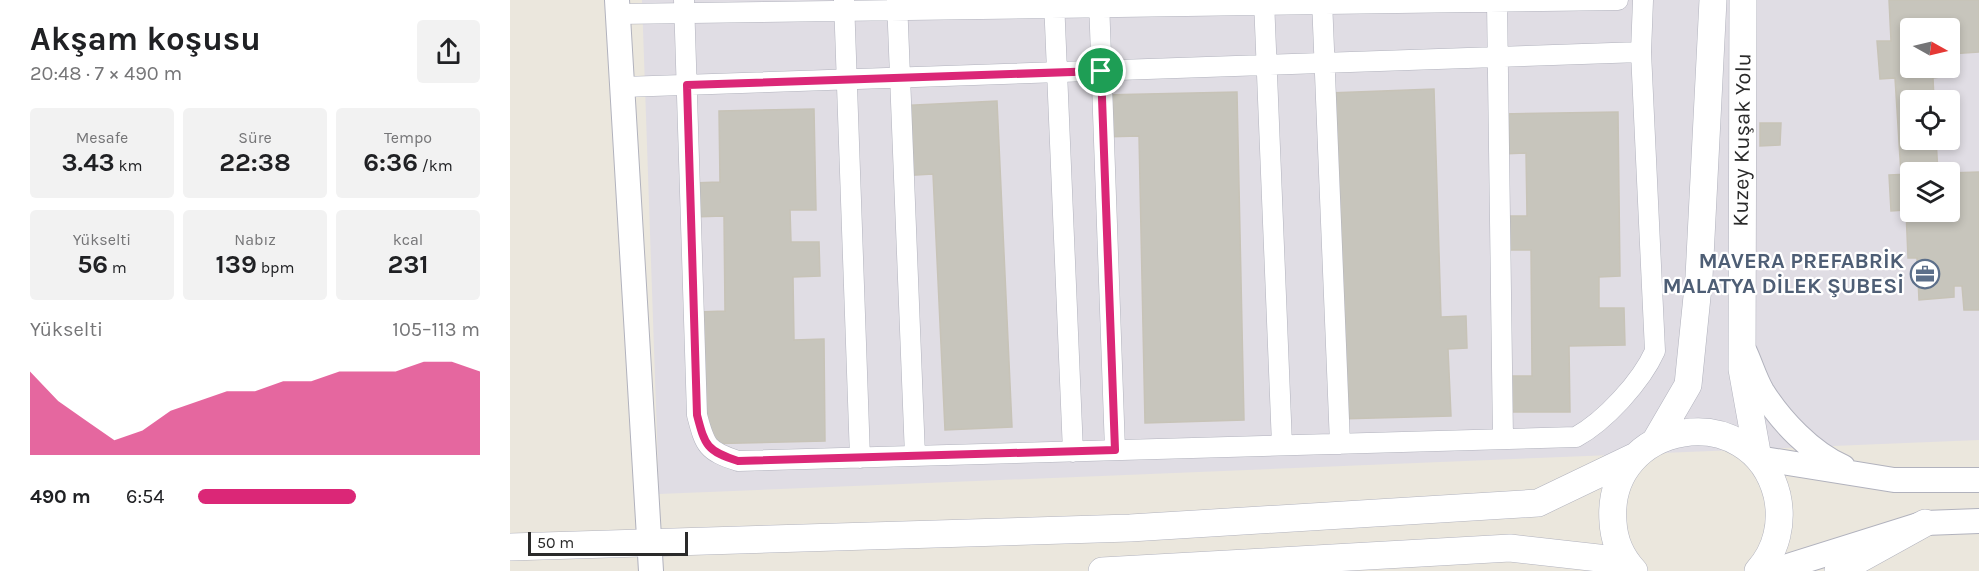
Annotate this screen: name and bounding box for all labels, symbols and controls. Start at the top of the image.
north arrow [1900,18,1960,78]
map controls [1900,18,1960,222]
text: Akşam koşusu [30,20,261,58]
button: share [417,20,480,83]
pin [1075,45,1126,96]
street label: Kuzey Kuşak Yolu [1727,53,1757,227]
icon: arrive [1084,54,1117,87]
text: 20:48 · 7 × 490 m [30,62,182,85]
button: locate [1900,90,1960,150]
text: Mesafe [76,128,128,147]
text: Süre [238,128,272,147]
text: Tempo [384,128,432,147]
text: 3.43 [61,147,115,178]
text: 22:38 [219,147,291,178]
text: 6:36 [363,147,418,178]
text: km [115,156,143,175]
text: /km [418,156,453,175]
button: layers [1900,162,1960,222]
text: Yükselti [73,230,131,249]
text: Nabız [234,230,276,249]
text: kcal [393,230,423,249]
place label: MAVERA PREFABRİK MALATYA DİLEK ŞUBESİ [1663,248,1905,299]
text: 56 [77,249,108,280]
text: 139 [216,249,257,280]
text: 231 [387,249,429,280]
text: m [108,258,127,277]
text: bpm [257,258,294,277]
office icon: MAVERA PREFABRİK MALATYA DİLEK ŞUBESİ [1909,258,1941,290]
text: Yükselti [30,318,103,341]
text: 105–113 m [392,318,480,341]
text: 490 m [30,485,91,508]
text: 6:54 [126,485,165,508]
scale bar [528,529,688,556]
text: 50 m [537,533,574,552]

